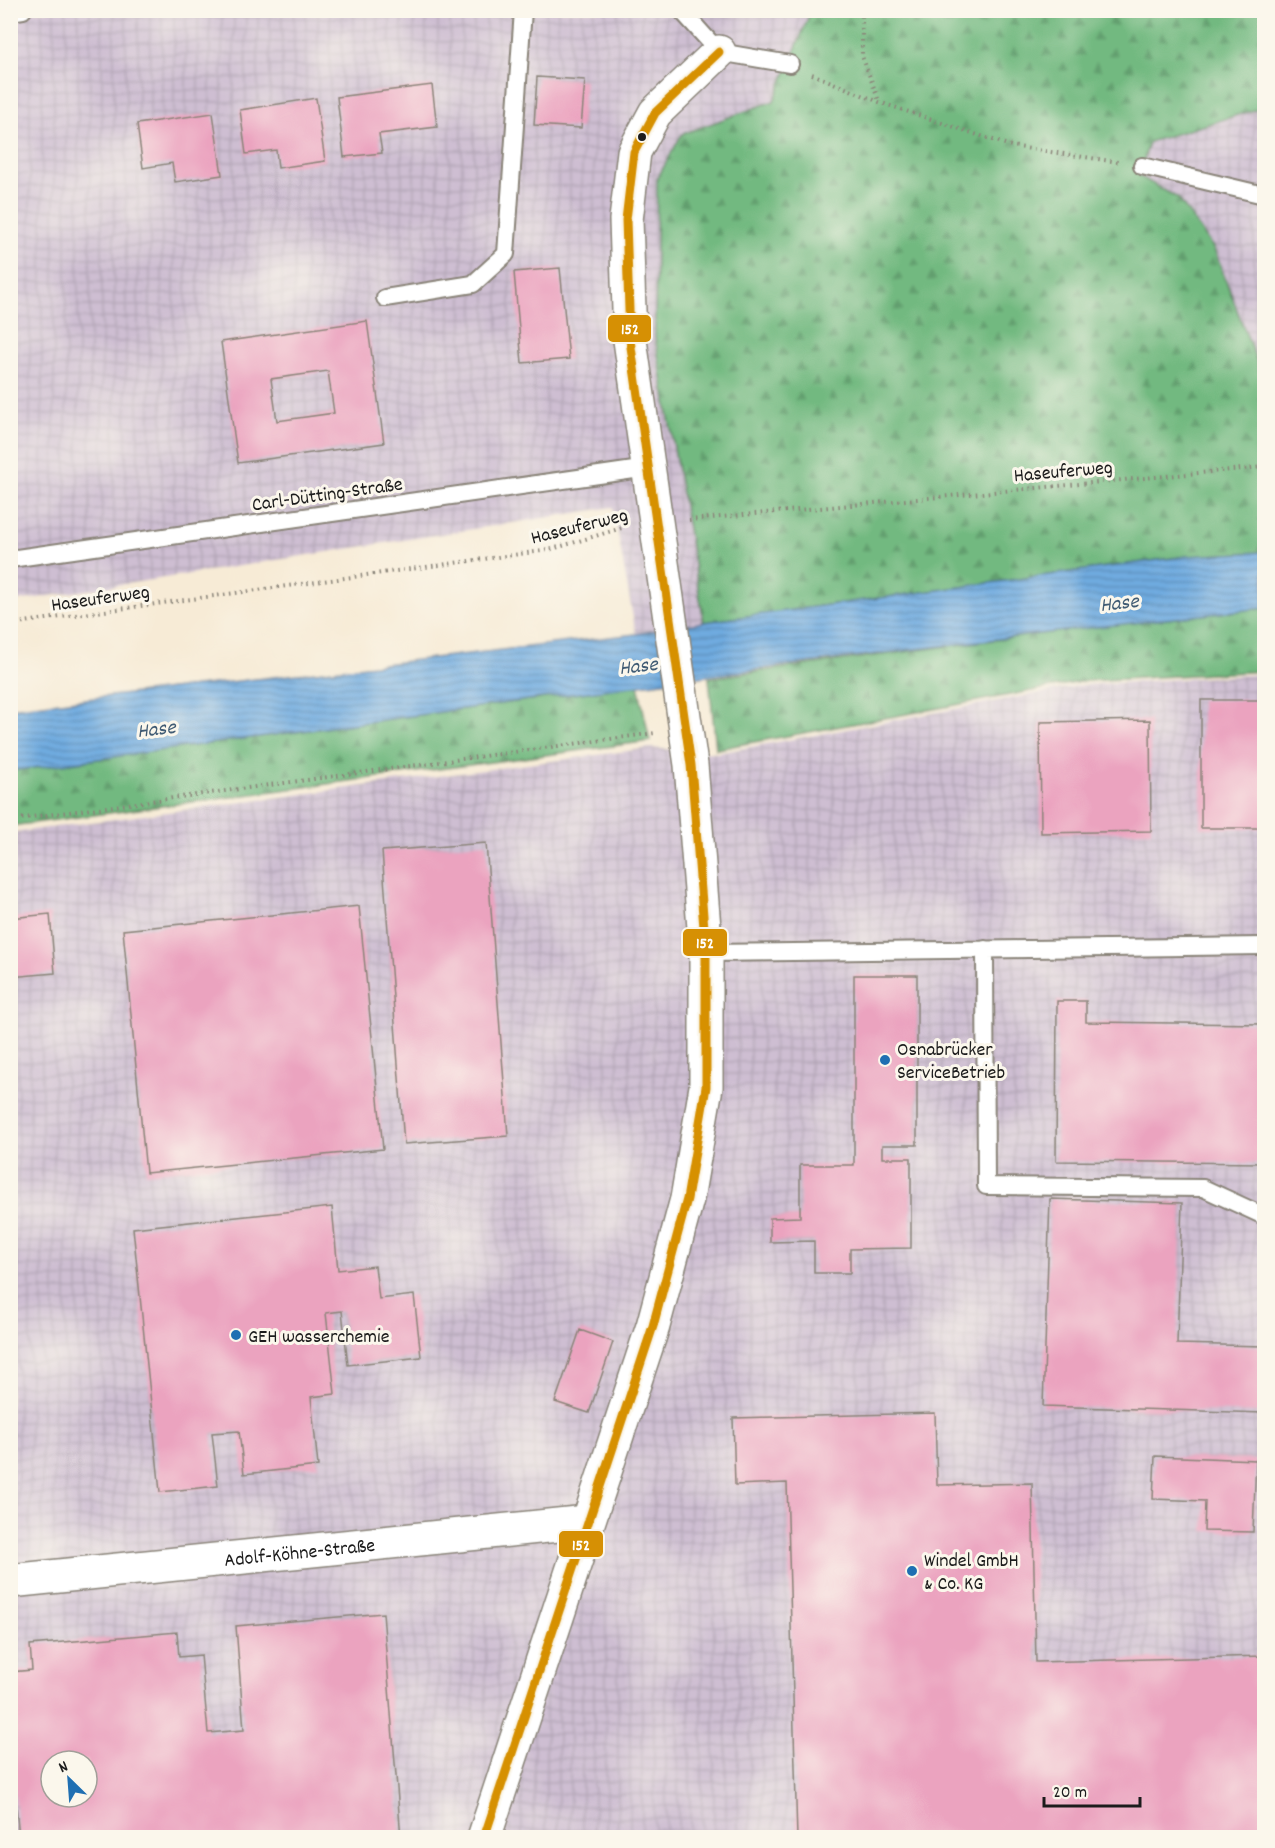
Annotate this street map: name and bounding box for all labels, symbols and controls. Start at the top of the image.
unlabelled marker [636,131,648,143]
line badge: 152 [607,314,652,343]
text: 152 [621,319,639,342]
street label: Haseuferweg [1013,455,1114,491]
street label: Carl-Dütting-Straße [250,472,405,520]
street label: Haseuferweg [528,502,631,553]
street label: Haseuferweg [49,579,151,621]
water label: Hase [1098,588,1142,622]
water label: Hase [617,651,661,685]
water label: Hase [135,714,179,748]
line badge: 152 [682,928,728,957]
text: 152 [696,933,714,956]
place label: Osnabrücker ServiceBetrieb [897,1037,1005,1088]
marker: Osnabrücker ServiceBetrieb [878,1053,892,1067]
place label: GEH wasserchemie [248,1324,390,1352]
marker: GEH wasserchemie [229,1328,243,1342]
line badge: 152 [558,1530,604,1558]
street label: Adolf-Köhne-Straße [223,1533,377,1576]
text: 152 [572,1535,590,1558]
place label: Windel GmbH & Co. KG [924,1548,1019,1599]
marker: Windel GmbH & Co. KG [905,1564,919,1578]
north arrow [39,1749,99,1809]
text: N [55,1756,72,1780]
scale bar [1044,1770,1140,1808]
text: 20 m [1053,1781,1087,1806]

